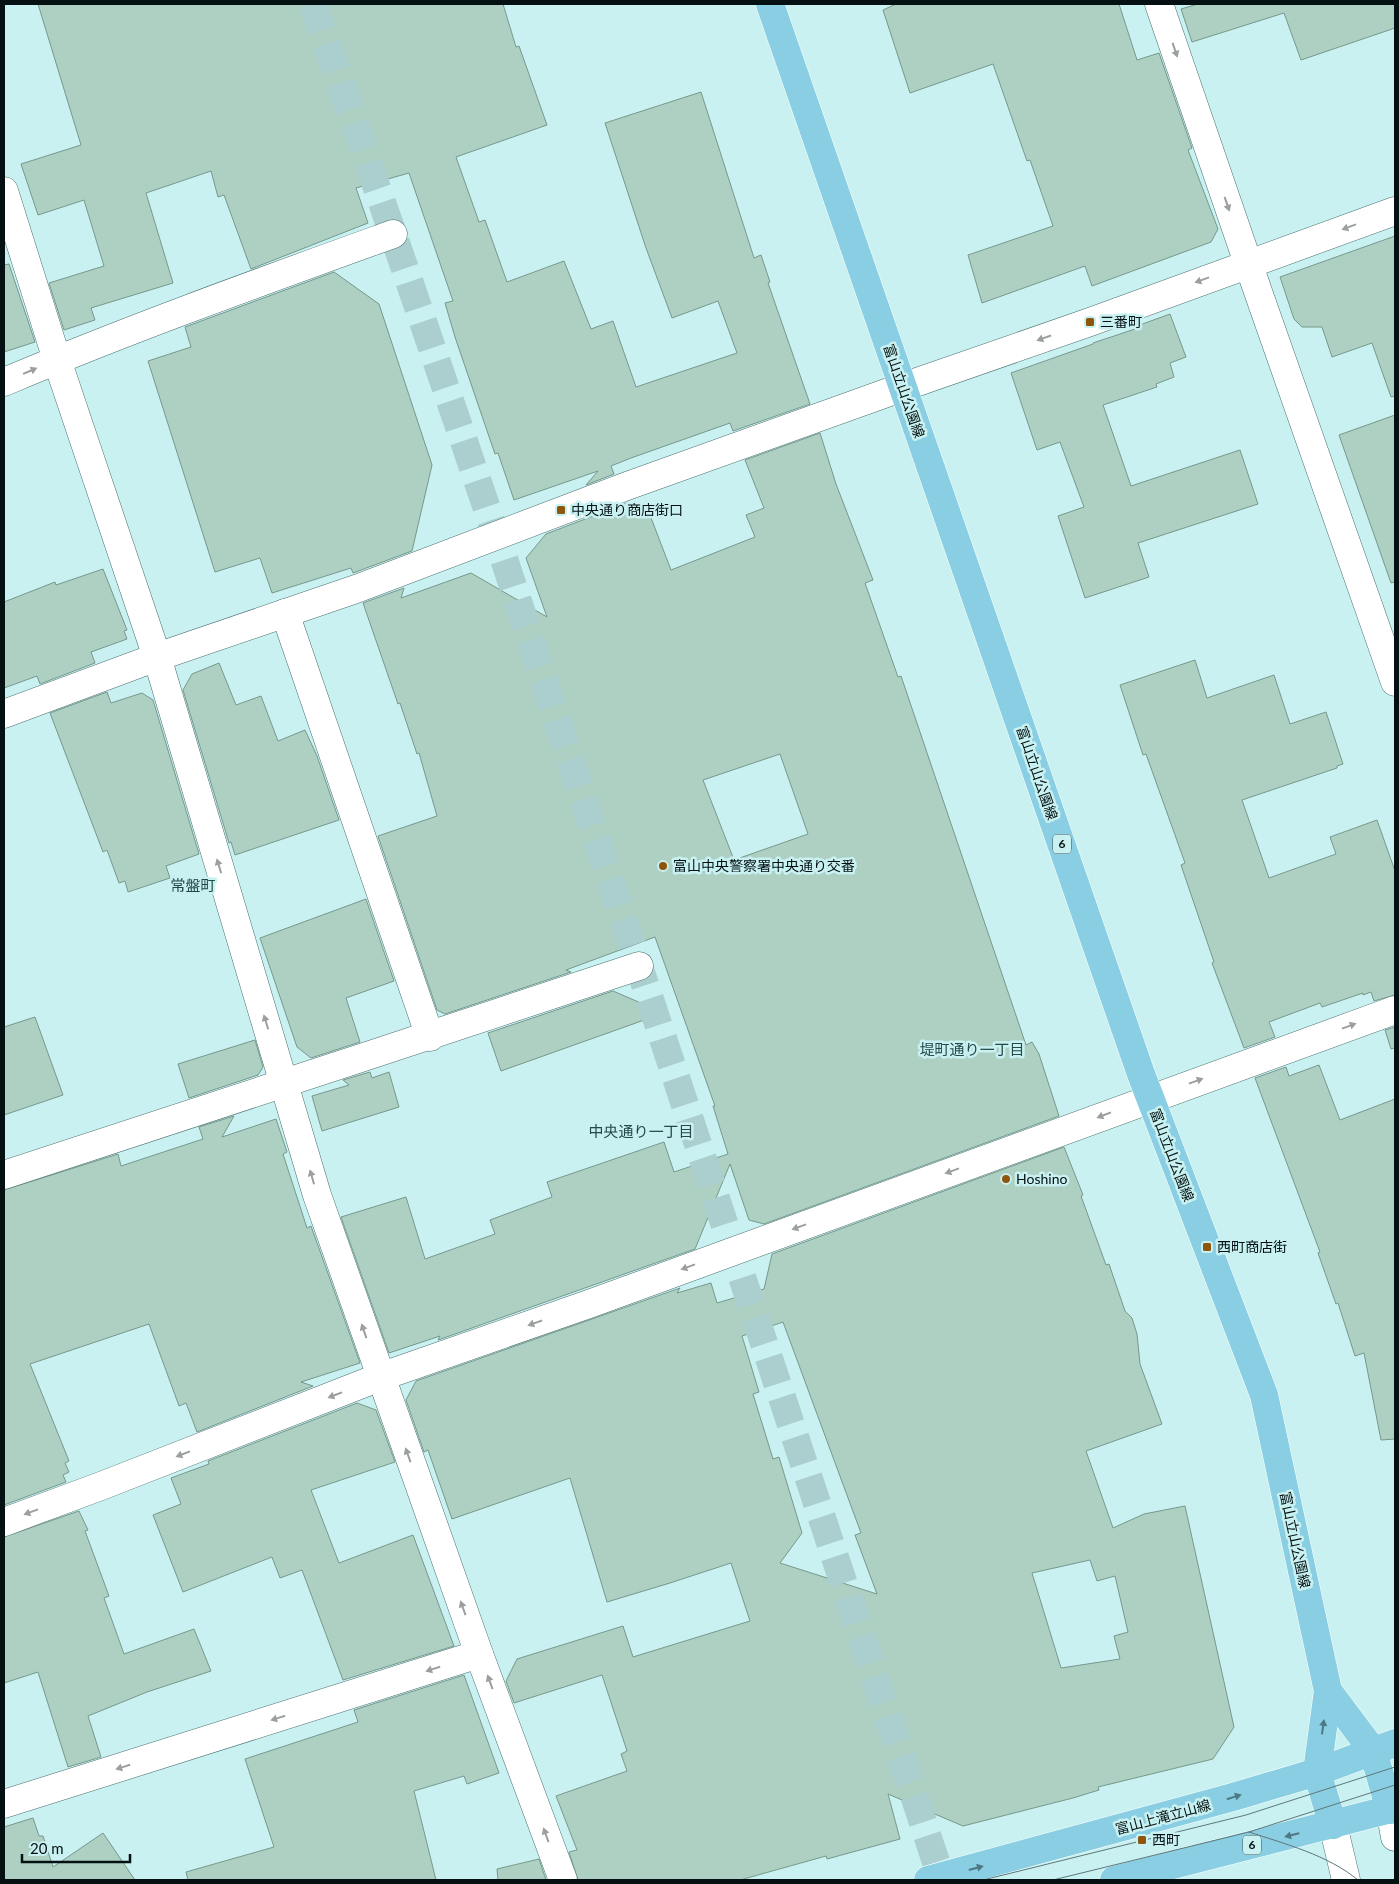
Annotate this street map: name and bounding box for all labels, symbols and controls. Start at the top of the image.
one-way arrow [1171,43,1179,58]
one-way arrow [1224,196,1231,211]
one-way arrow [1342,224,1357,231]
one-way arrow [1194,276,1209,284]
place label: 三番町 [1100,313,1142,330]
marker: 三番町 [1084,316,1096,328]
one-way arrow [1036,335,1051,342]
street label: 富山立山公園線 [880,342,928,440]
one-way arrow [23,367,38,375]
place label: 中央通り商店街口 [571,501,683,518]
marker: 中央通り商店街口 [555,504,567,516]
street label: 富山立山公園線 [1013,724,1061,822]
road number: 6 [1053,834,1071,854]
place label: 富山中央警察署中央通り交番 [673,857,855,874]
one-way arrow [215,858,223,873]
marker: 富山中央警察署中央通り交番 [657,860,669,872]
district label: 常盤町 [170,876,216,894]
one-way arrow [261,1014,269,1029]
one-way arrow [1342,1022,1357,1030]
district label: 堤町通り一丁目 [919,1040,1025,1058]
one-way arrow [1189,1077,1204,1085]
street label: 富山立山公園線 [1147,1106,1198,1204]
one-way arrow [1097,1112,1112,1120]
district label: 中央通り一丁目 [588,1122,694,1140]
one-way arrow [944,1167,959,1175]
one-way arrow [307,1170,315,1185]
place label: Hoshino [1016,1170,1067,1187]
marker: Hoshino [1000,1173,1012,1185]
one-way arrow [791,1223,806,1231]
place label: 西町商店街 [1217,1238,1287,1255]
marker: 西町商店街 [1201,1241,1213,1253]
one-way arrow [680,1263,695,1271]
one-way arrow [527,1319,542,1327]
one-way arrow [360,1323,368,1338]
one-way arrow [327,1391,342,1399]
one-way arrow [404,1448,411,1463]
one-way arrow [175,1450,190,1458]
street label: 富山立山公園線 [1277,1490,1314,1590]
one-way arrow [24,1509,39,1516]
one-way arrow [459,1601,466,1616]
one-way arrow [425,1666,440,1673]
one-way arrow [486,1674,494,1689]
one-way arrow [270,1714,285,1722]
one-way arrow [1319,1718,1327,1734]
one-way arrow [115,1763,130,1771]
one-way arrow [1226,1793,1241,1801]
street label: 富山上滝立山線 [1113,1796,1212,1837]
one-way arrow [542,1827,549,1842]
place label: 西町 [1152,1831,1180,1848]
one-way arrow [1284,1831,1299,1839]
scale bar [22,1832,130,1864]
marker: 西町 [1136,1834,1148,1846]
road number: 6 [1243,1836,1261,1854]
text: 20 m [30,1839,64,1857]
one-way arrow [968,1863,983,1871]

